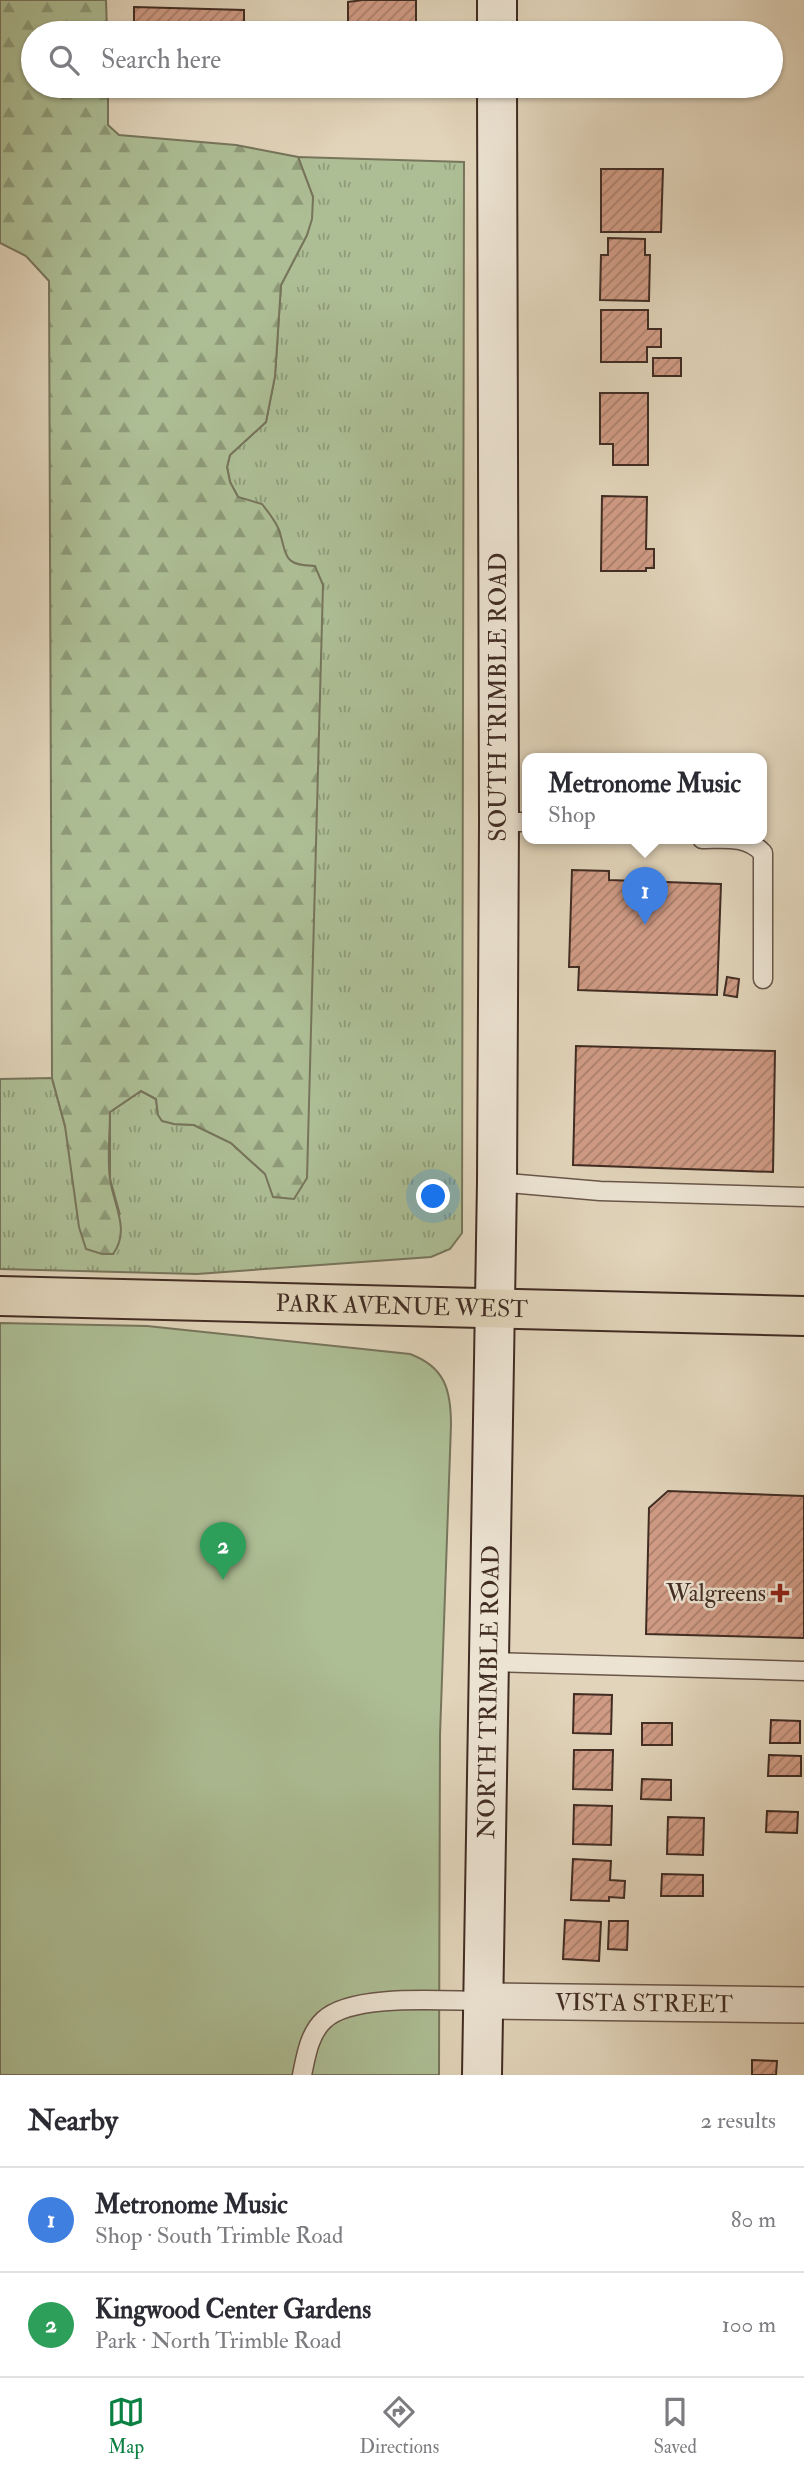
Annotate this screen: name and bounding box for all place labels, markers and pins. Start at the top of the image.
pin: 1 [622,867,668,925]
pin: 2 [200,1522,246,1580]
place label: Walgreens [665,1578,766,1609]
marker: Walgreens [772,1585,788,1601]

